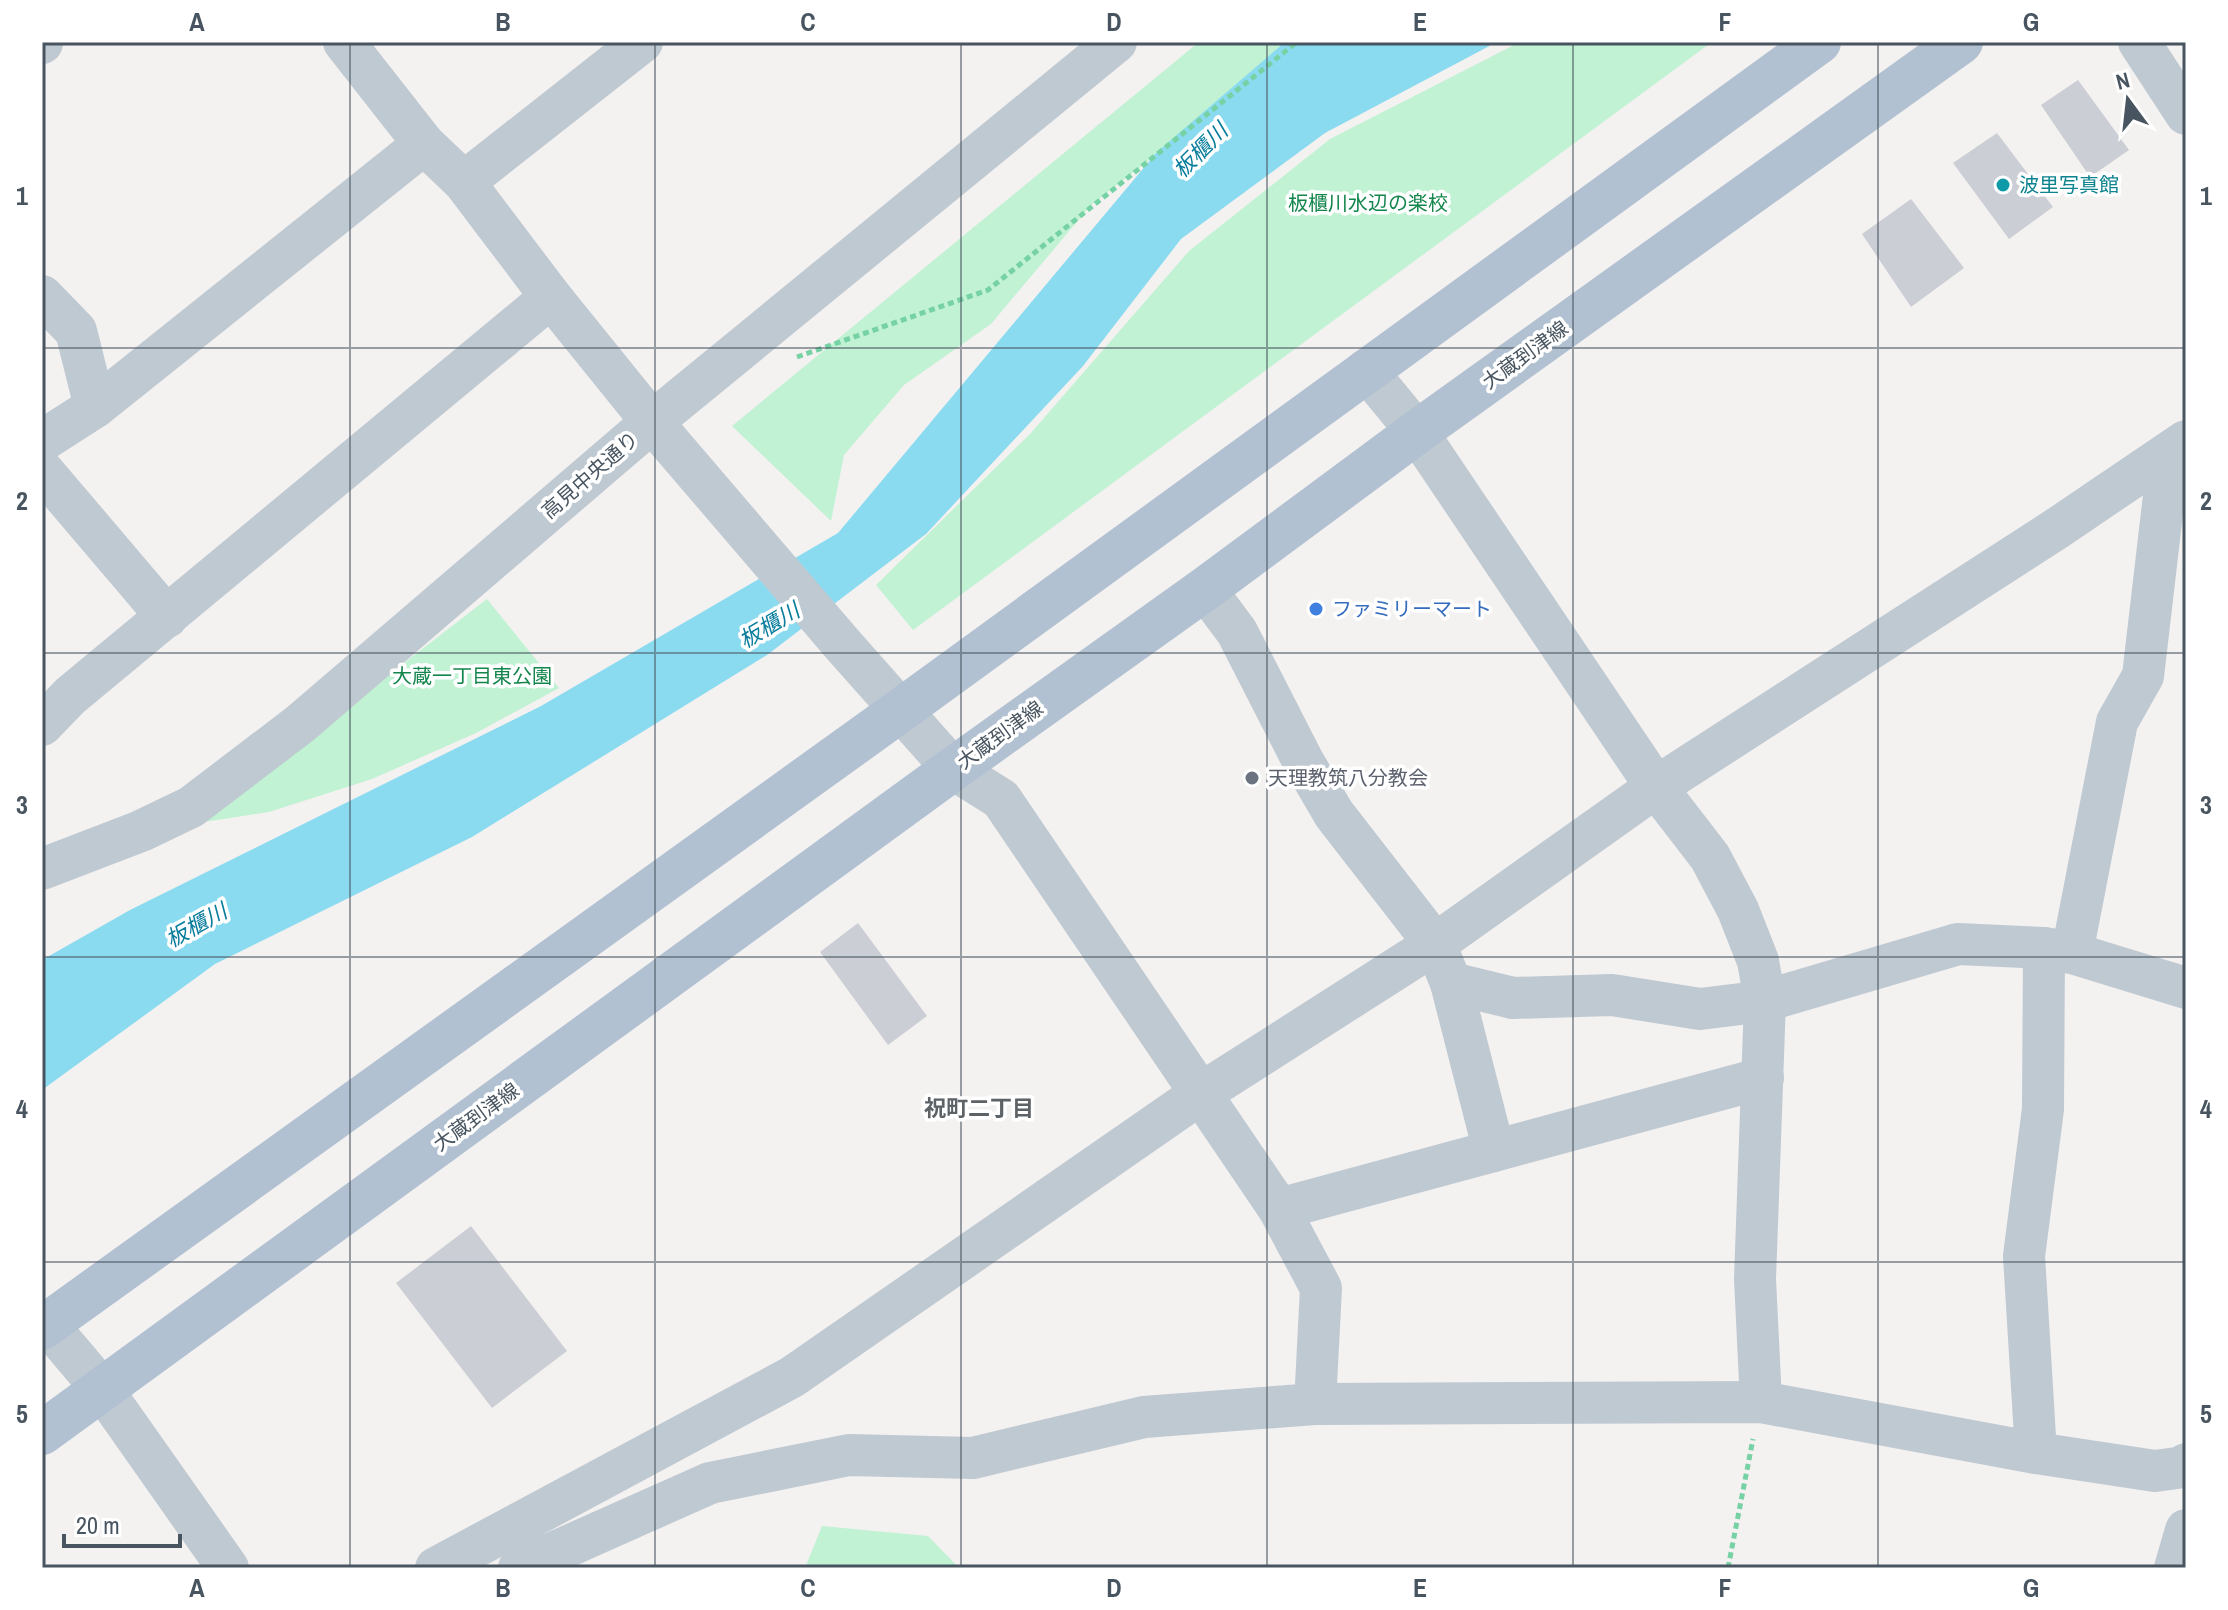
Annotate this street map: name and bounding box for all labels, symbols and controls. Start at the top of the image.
text: A [189,4,205,39]
text: B [495,4,511,39]
text: C [800,4,816,39]
text: D [1106,4,1122,39]
text: E [1413,4,1427,39]
text: F [1718,4,1732,39]
text: G [2023,4,2039,39]
north arrow [2088,60,2168,140]
text: N [2113,65,2133,97]
water label: 板櫃川 [1166,115,1235,184]
place label: 波里写真館 [2019,171,2119,198]
marker: 波里写真館 [1994,176,2012,194]
text: 1 [16,178,28,213]
text: 1 [2200,178,2212,213]
park label: 板櫃川水辺の楽校 [1288,189,1448,216]
street label: 大蔵到津線 [1476,314,1573,395]
street label: 高見中央通り [536,425,644,524]
text: 2 [16,483,28,518]
text: 2 [2200,483,2212,518]
water label: 板櫃川 [733,594,807,655]
place label: ファミリーマート [1332,595,1492,622]
marker: ファミリーマート [1307,600,1325,618]
park label: 大蔵一丁目東公園 [392,662,552,689]
street label: 大蔵到津線 [951,694,1048,775]
place label: 天理教筑八分教会 [1268,764,1428,791]
marker: 天理教筑八分教会 [1243,769,1261,787]
text: 3 [16,787,28,822]
text: 3 [2200,787,2212,822]
water label: 板櫃川 [160,895,234,954]
street label: 大蔵到津線 [427,1076,524,1157]
text: 4 [16,1091,28,1126]
text: 4 [2200,1091,2212,1126]
district label: 祝町二丁目 [924,1093,1034,1123]
text: 5 [16,1396,28,1431]
text: 5 [2200,1396,2212,1431]
scale bar [64,1498,180,1548]
text: 20 m [76,1509,120,1541]
text: A [189,1570,205,1605]
text: B [495,1570,511,1605]
text: C [800,1570,816,1605]
text: D [1106,1570,1122,1605]
text: E [1413,1570,1427,1605]
text: F [1718,1570,1732,1605]
text: G [2023,1570,2039,1605]

